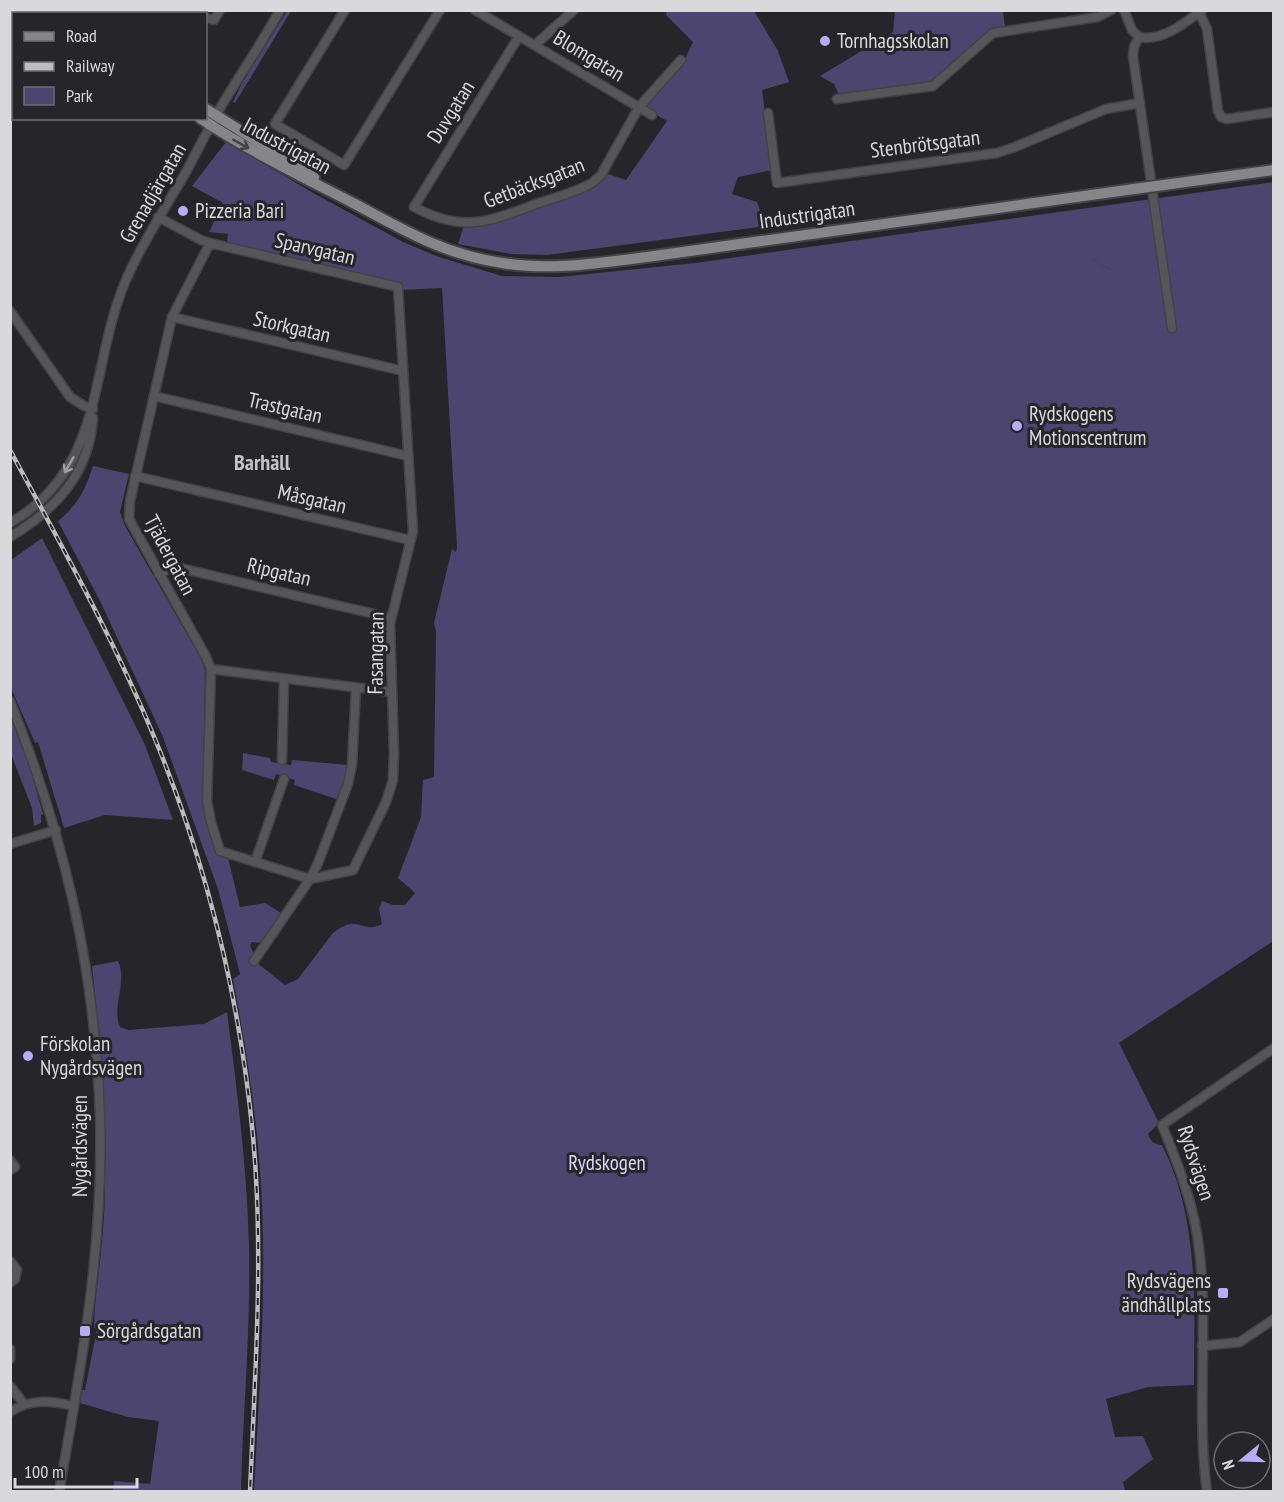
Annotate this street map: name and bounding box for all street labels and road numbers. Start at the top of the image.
street label: Blomgatan [549,24,630,87]
street label: Duvgatan [421,75,480,148]
street label: Industrigatan [238,111,336,180]
street label: Stenbrötsgatan [869,123,981,164]
street label: Grenadjärgatan [113,138,192,248]
street label: Getbäcksgatan [480,151,588,214]
street label: Industrigatan [757,194,857,235]
street label: Sparvgatan [272,226,358,271]
street label: Storkgatan [251,305,333,348]
street label: Trastgatan [245,386,325,429]
street label: Måsgatan [275,478,349,520]
street label: Tjädergatan [138,510,203,599]
street label: Ripgatan [245,551,314,592]
street label: Fasangatan [361,611,390,695]
street label: Nygårdsvägen [66,1095,93,1197]
street label: Rydsvägen [1172,1122,1221,1204]

